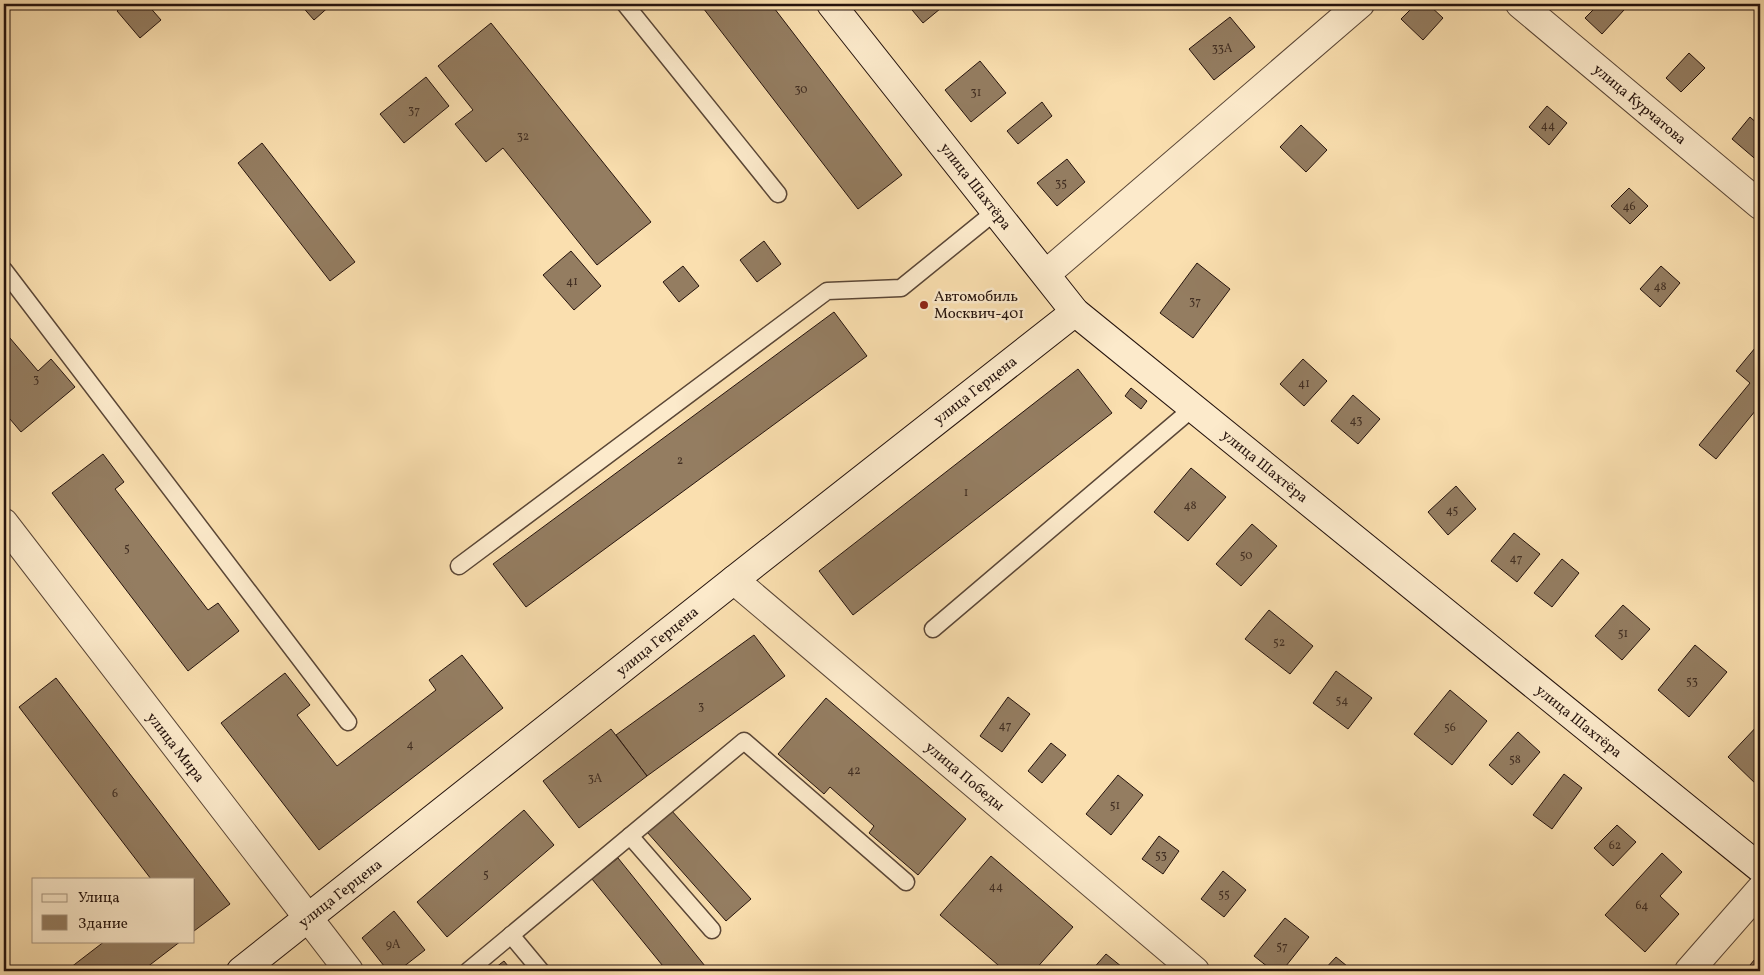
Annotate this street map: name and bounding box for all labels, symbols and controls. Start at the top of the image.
house number: 33А [1212,41,1233,57]
street label: улица Курчатова [1588,60,1690,150]
house number: 30 [794,82,808,98]
house number: 31 [971,85,981,101]
house number: 37 [408,103,420,119]
house number: 44 [1541,118,1555,134]
house number: 32 [517,129,529,145]
street label: улица Шахтёра [934,139,1016,235]
house number: 35 [1055,176,1067,192]
house number: 46 [1622,199,1636,215]
house number: 41 [566,274,578,290]
house number: 48 [1653,279,1667,295]
place label: Автомобиль Москвич-401 [934,287,1024,325]
house number: 37 [1189,294,1201,310]
marker: Автомобиль Москвич-401 [918,299,930,311]
street label: улица Герцена [930,352,1022,431]
house number: 3 [33,372,39,388]
house number: 41 [1298,376,1310,392]
house number: 43 [1350,413,1362,429]
street label: улица Шахтёра [1216,426,1312,509]
house number: 2 [677,453,683,469]
house number: 1 [964,485,968,501]
house number: 48 [1183,498,1197,514]
house number: 45 [1446,503,1459,519]
house number: 5 [124,541,130,557]
house number: 50 [1240,548,1252,564]
house number: 47 [1510,551,1523,567]
street label: улица Герцена [612,602,704,682]
house number: 51 [1618,626,1628,642]
house number: 52 [1273,635,1285,651]
house number: 53 [1686,674,1698,690]
street label: улица Шахтёра [1530,681,1626,764]
house number: 54 [1336,693,1348,709]
house number: 3 [698,699,704,715]
street label: улица Мира [141,708,209,787]
house number: 47 [999,718,1012,734]
house number: 56 [1444,720,1456,736]
house number: 4 [406,737,414,753]
street label: улица Победы [920,738,1009,817]
house number: 58 [1509,752,1521,768]
house number: 42 [847,763,861,779]
house number: 3А [588,771,603,787]
house number: 6 [112,786,118,802]
house number: 51 [1110,798,1120,814]
house number: 62 [1609,838,1621,854]
house number: 53 [1155,848,1167,864]
street label: улица Герцена [295,855,387,934]
house number: 5 [483,867,489,883]
legend [32,878,195,942]
house number: 44 [989,879,1003,895]
house number: 55 [1218,887,1230,903]
text: Улица [78,888,120,909]
house number: 64 [1636,898,1648,914]
text: Здание [78,914,128,935]
house number: 9А [386,937,401,953]
house number: 57 [1276,939,1288,955]

